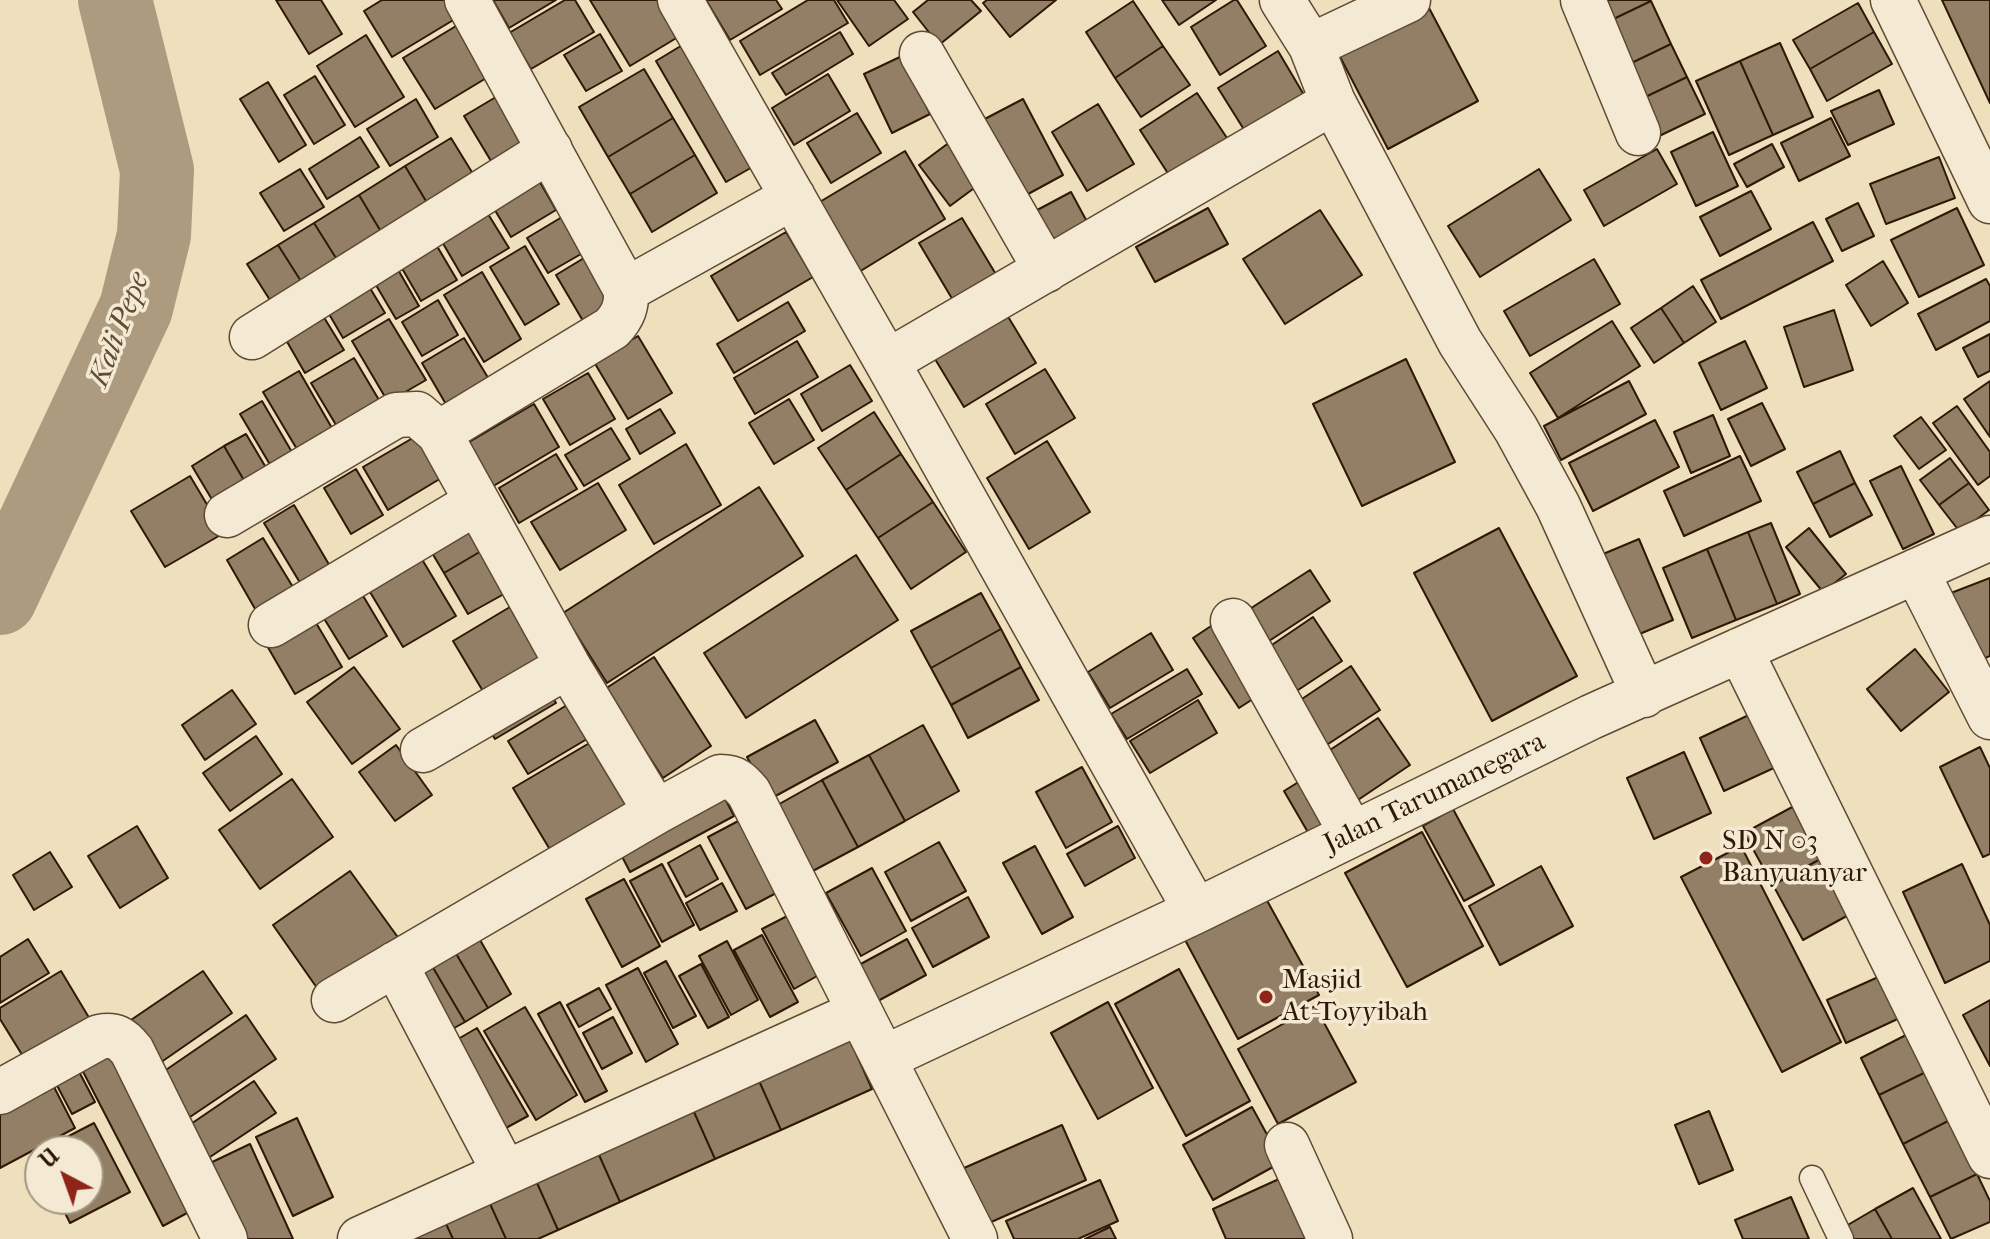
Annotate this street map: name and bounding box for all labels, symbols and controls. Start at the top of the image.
water label: Kali Pepe [82,268,158,392]
street label: Jalan Tarumanegara [1319,726,1551,862]
place label: SD N 03 Banyuanyar [1722,825,1867,891]
marker: SD N 03 Banyuanyar [1697,849,1715,867]
place label: Masjid At-Toyyibah [1282,964,1428,1030]
marker: Masjid At-Toyyibah [1257,988,1275,1006]
north arrow [24,1135,104,1215]
text: U [35,1143,65,1174]

